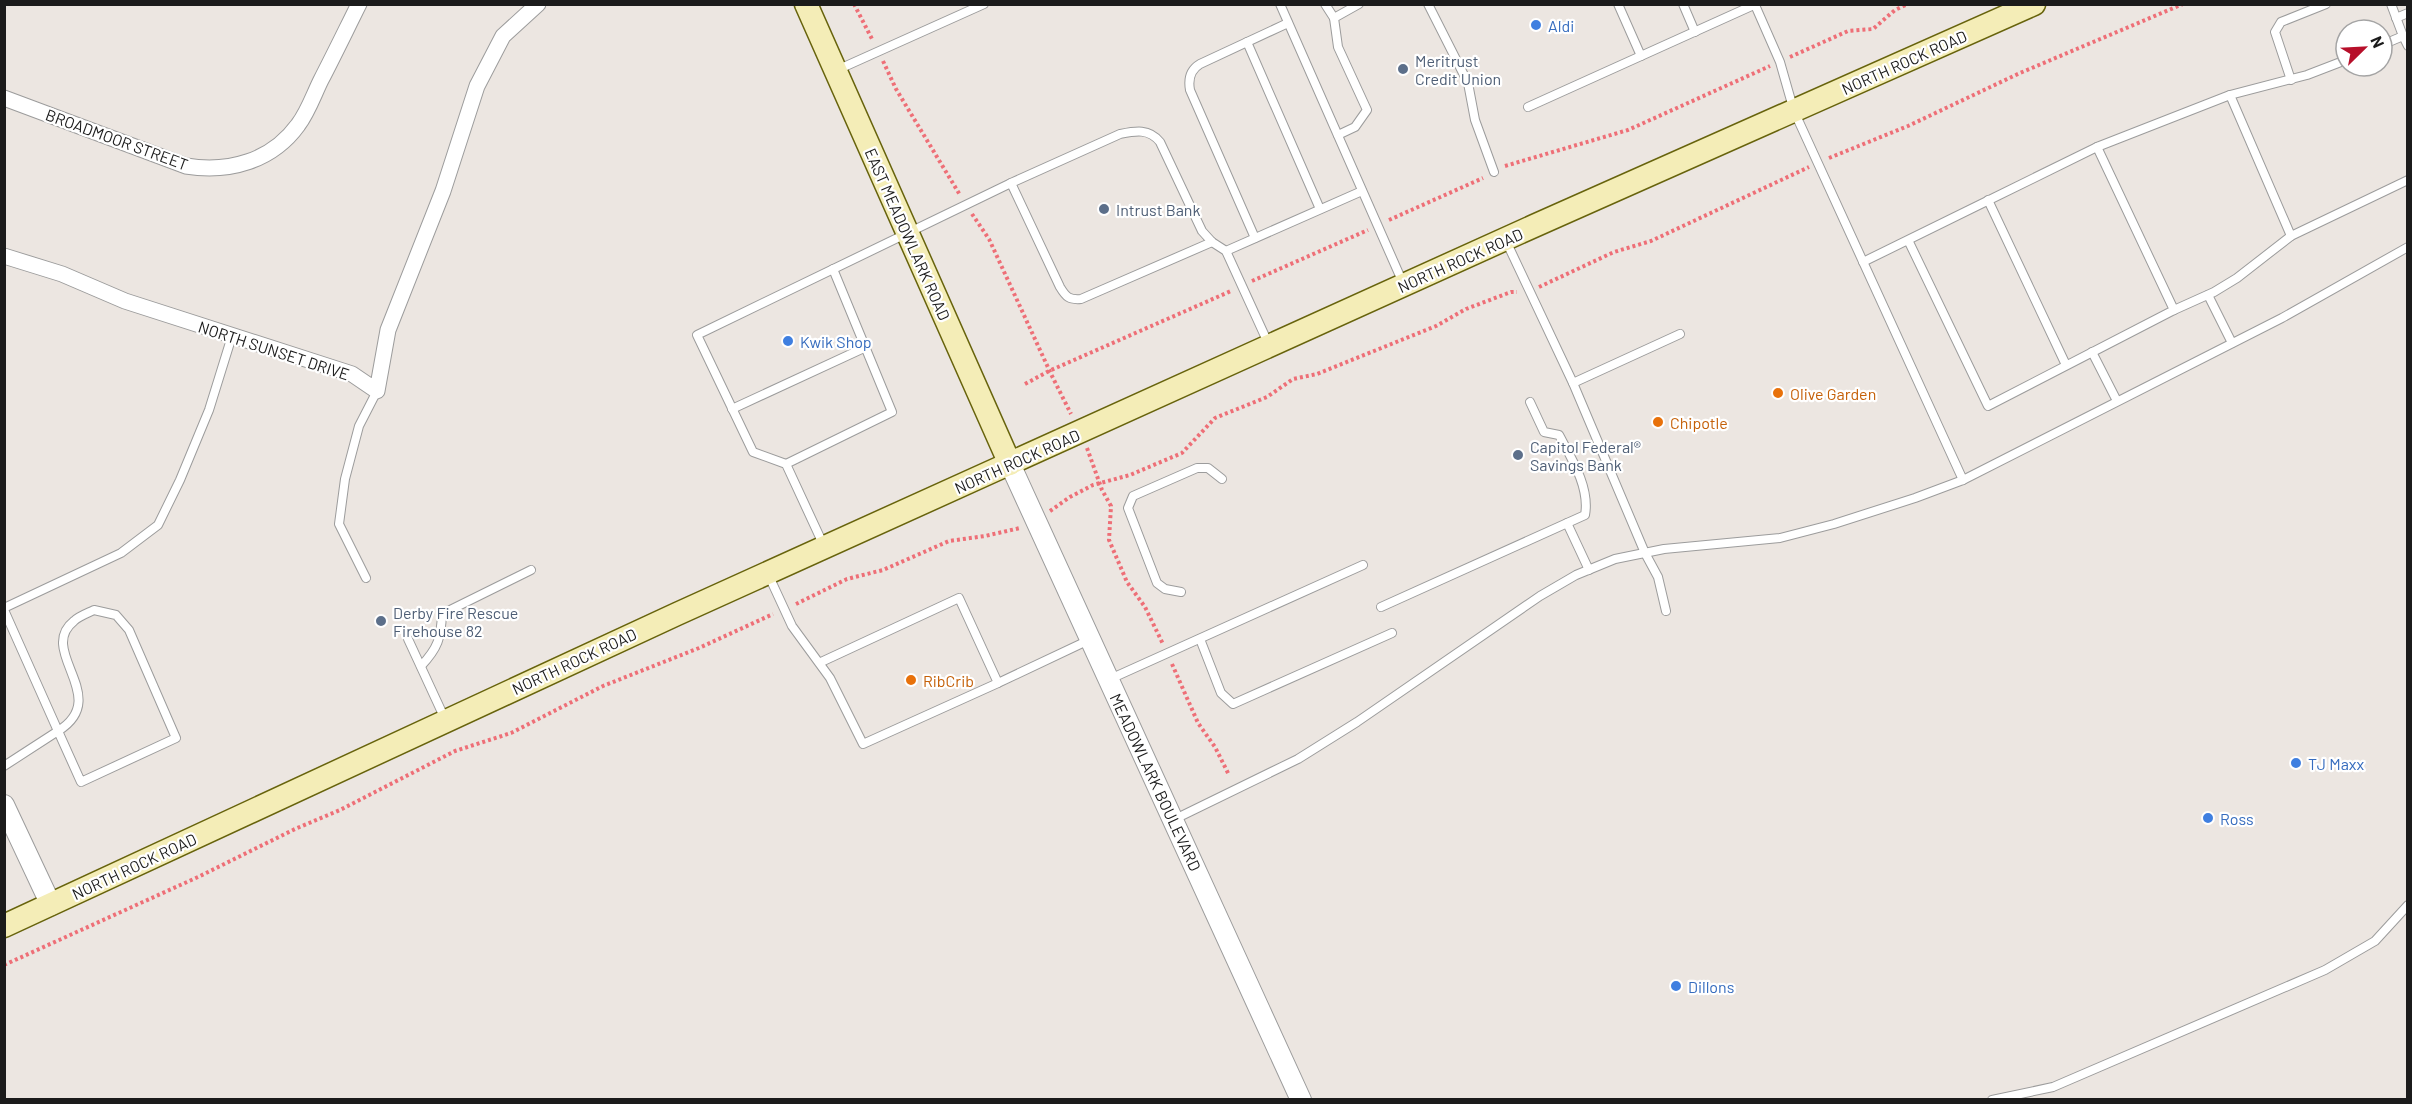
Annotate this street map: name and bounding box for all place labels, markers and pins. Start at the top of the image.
place label: Aldi [1548,16,1574,35]
marker: Aldi [1529,18,1543,32]
place label: Meritrust Credit Union [1415,51,1501,88]
marker: Meritrust Credit Union [1396,62,1410,76]
place label: Intrust Bank [1116,200,1200,219]
marker: Intrust Bank [1097,202,1111,216]
place label: Kwik Shop [800,332,872,351]
marker: Kwik Shop [781,334,795,348]
place label: Olive Garden [1790,384,1876,403]
marker: Olive Garden [1771,386,1785,400]
place label: Chipotle [1670,413,1728,432]
marker: Chipotle [1651,415,1665,429]
place label: Capitol Federal® Savings Bank [1530,437,1641,474]
marker: Capitol Federal® Savings Bank [1511,448,1525,462]
place label: Derby Fire Rescue Firehouse 82 [393,603,518,640]
marker: Derby Fire Rescue Firehouse 82 [374,614,388,628]
place label: RibCrib [923,671,974,690]
marker: RibCrib [904,673,918,687]
place label: TJ Maxx [2308,754,2364,773]
marker: TJ Maxx [2289,756,2303,770]
place label: Ross [2220,809,2254,828]
marker: Ross [2201,811,2215,825]
place label: Dillons [1688,977,1734,996]
marker: Dillons [1669,979,1683,993]

